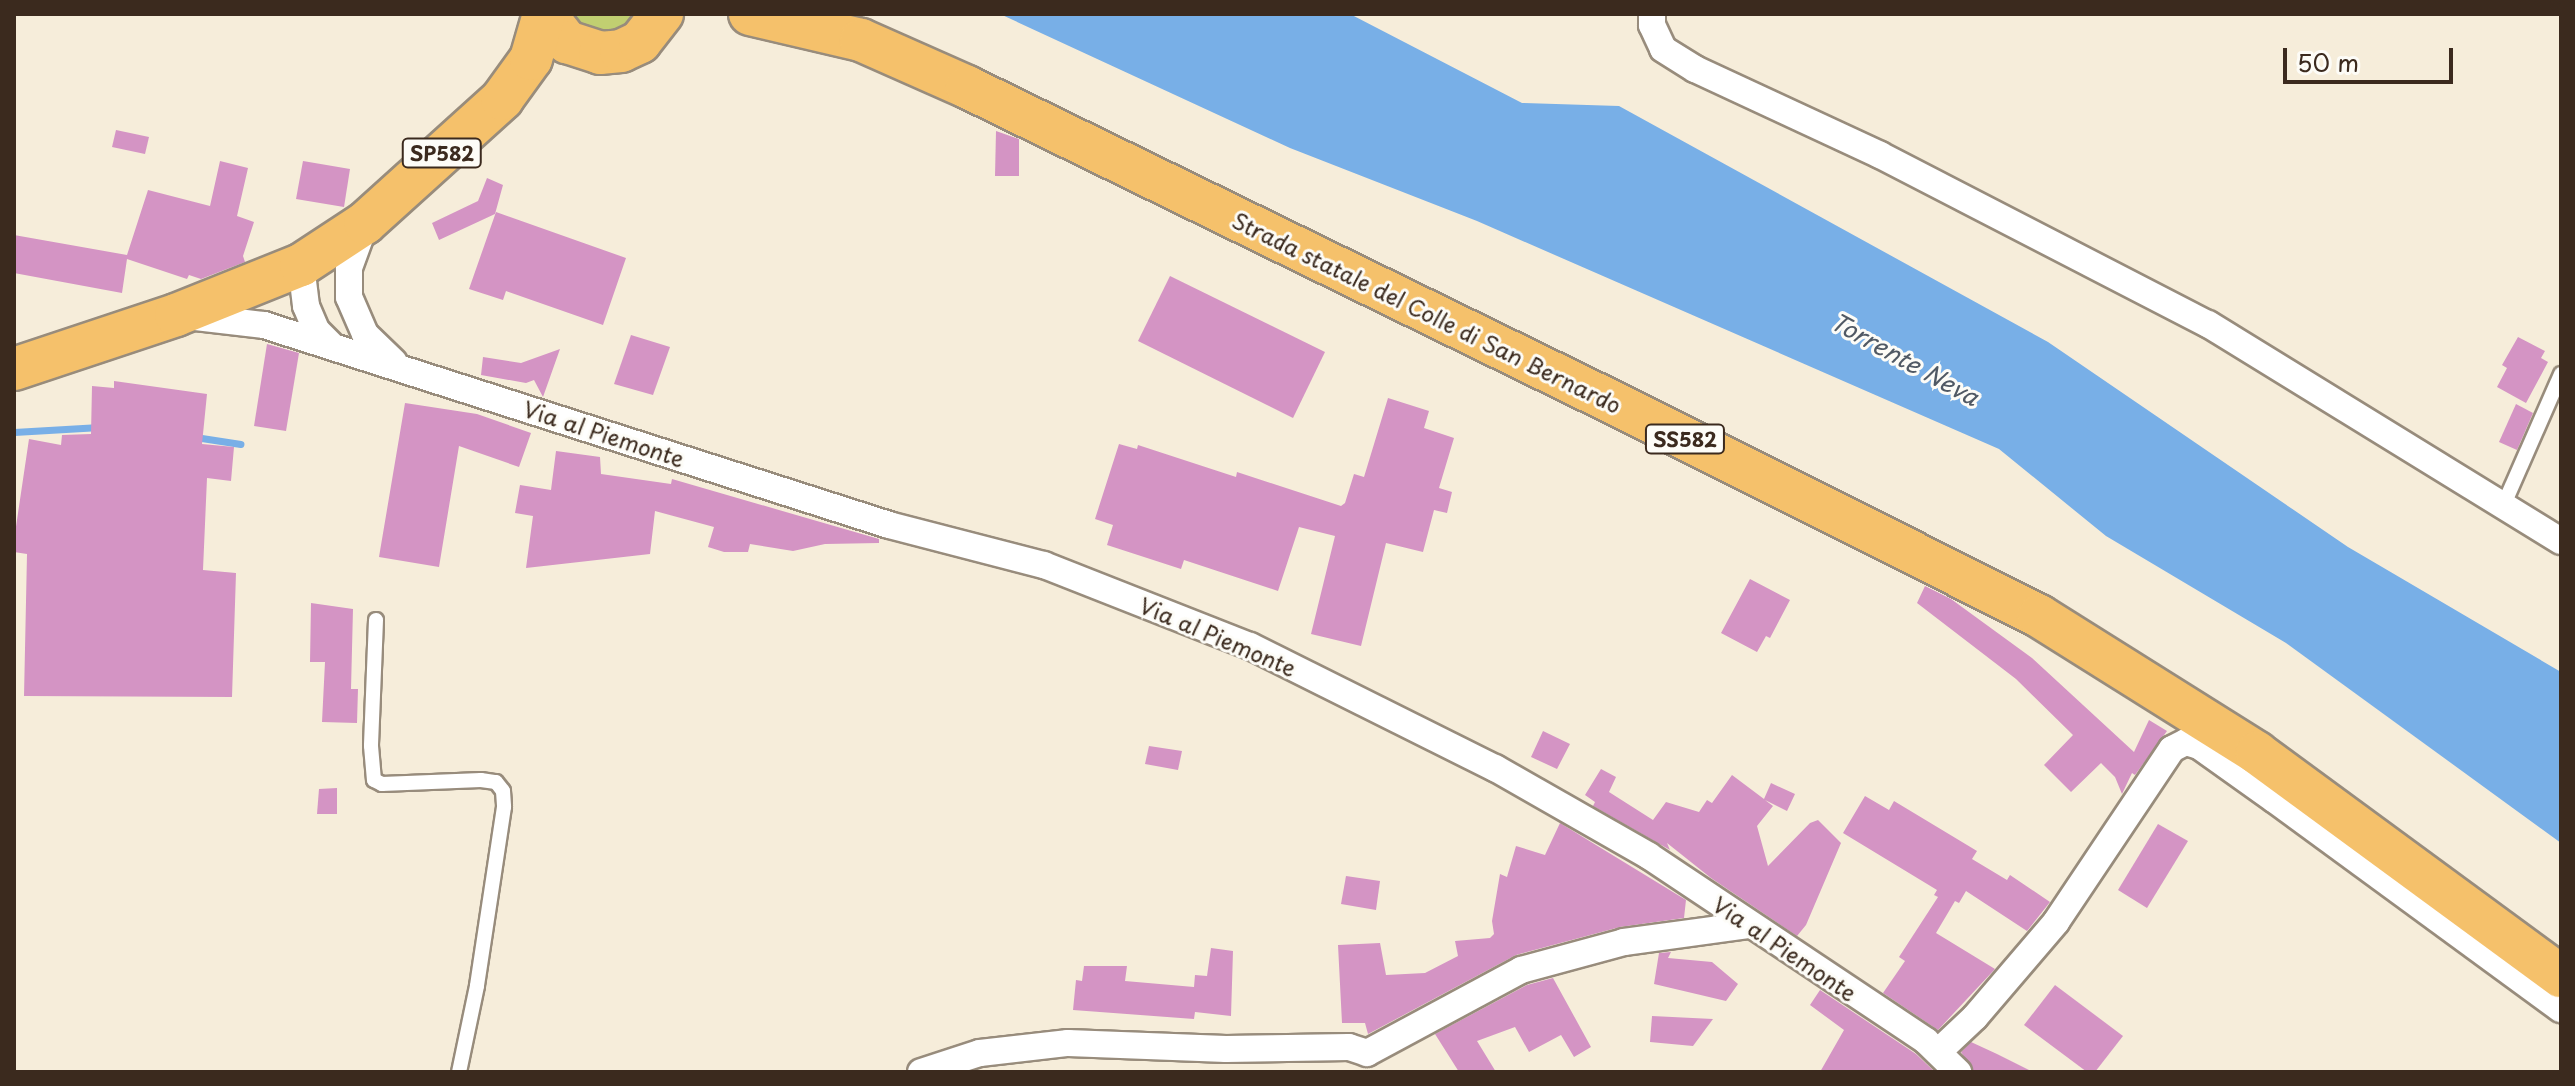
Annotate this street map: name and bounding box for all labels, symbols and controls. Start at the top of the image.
scale bar [2287,32,2457,82]
text: 50 m [2297,44,2359,80]
road number: SP582 [400,137,484,169]
street label: Strada statale del Colle di San Bernardo [1227,206,1627,418]
water label: Torrente Neva [1826,307,1984,411]
street label: Via al Piemonte [520,395,688,471]
road number: SS582 [1643,423,1727,455]
street label: Via al Piemonte [1136,591,1300,681]
street label: Via al Piemonte [1708,890,1862,1006]

